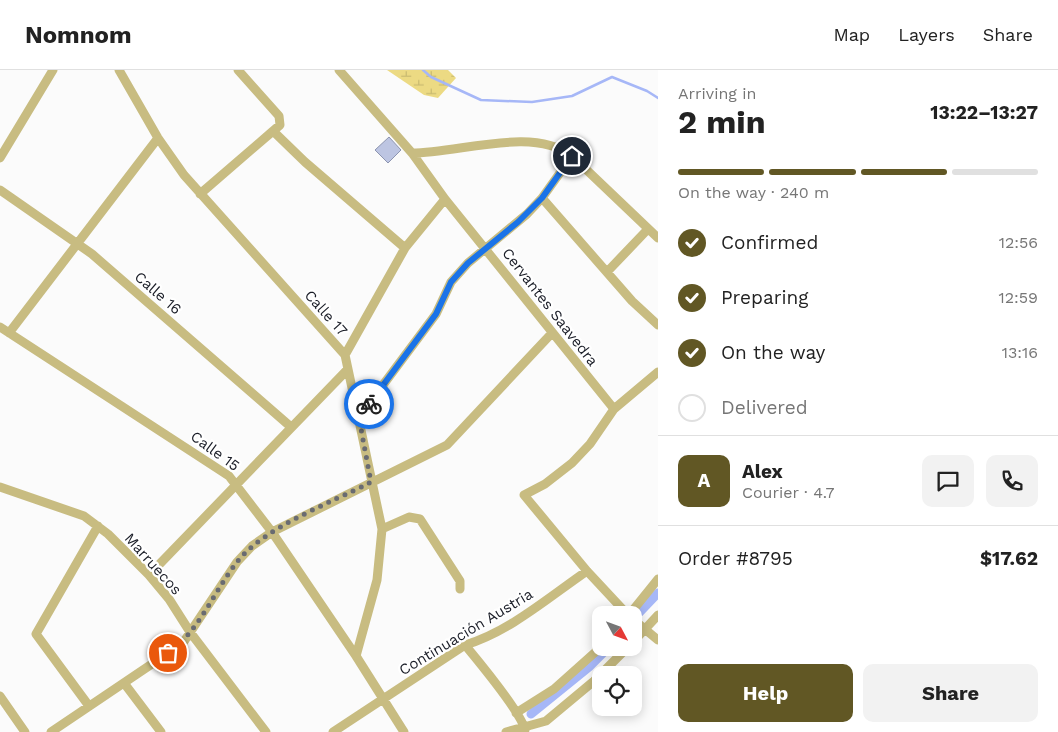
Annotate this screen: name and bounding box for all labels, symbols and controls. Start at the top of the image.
text: Nomnom [25,21,132,49]
text: Map [833,24,870,45]
text: Layers [898,24,955,45]
text: Share [983,24,1033,45]
text: Arriving in [678,84,756,103]
text: 13:22–13:27 [930,101,1038,124]
text: 2 min [678,103,766,141]
pin [551,135,593,177]
icon: home [558,142,586,170]
text: On the way · 240 m [678,183,829,202]
icon: check [678,229,706,257]
text: Confirmed [721,231,818,254]
text: 12:56 [999,233,1038,252]
street label: Cervantes Saavedra [498,244,602,370]
street label: Calle 16 [131,268,185,318]
icon: check [678,284,706,312]
street label: Calle 17 [301,286,351,340]
text: Preparing [721,286,808,309]
text: 12:59 [999,288,1038,307]
icon: check [678,339,706,367]
text: On the way [721,341,825,364]
text: 13:16 [1002,343,1038,362]
courier [344,379,394,429]
icon: bike [355,390,383,418]
text: Delivered [721,396,808,419]
street label: Calle 15 [187,427,243,475]
button: chat [922,455,974,507]
button: phone [986,455,1038,507]
text: Alex [742,460,783,483]
text: A [698,469,710,492]
text: Courier · 4.7 [742,483,835,502]
street label: Marruecos [121,529,185,599]
text: Order #8795 [678,547,793,570]
text: $17.62 [980,547,1038,570]
street label: Continuación Austria [396,585,537,679]
north arrow [592,606,642,656]
map controls [592,606,642,716]
pin [147,632,189,674]
icon: bag [154,639,182,667]
button: Help [678,664,853,722]
button: Share [863,664,1038,722]
button: locate [592,666,642,716]

